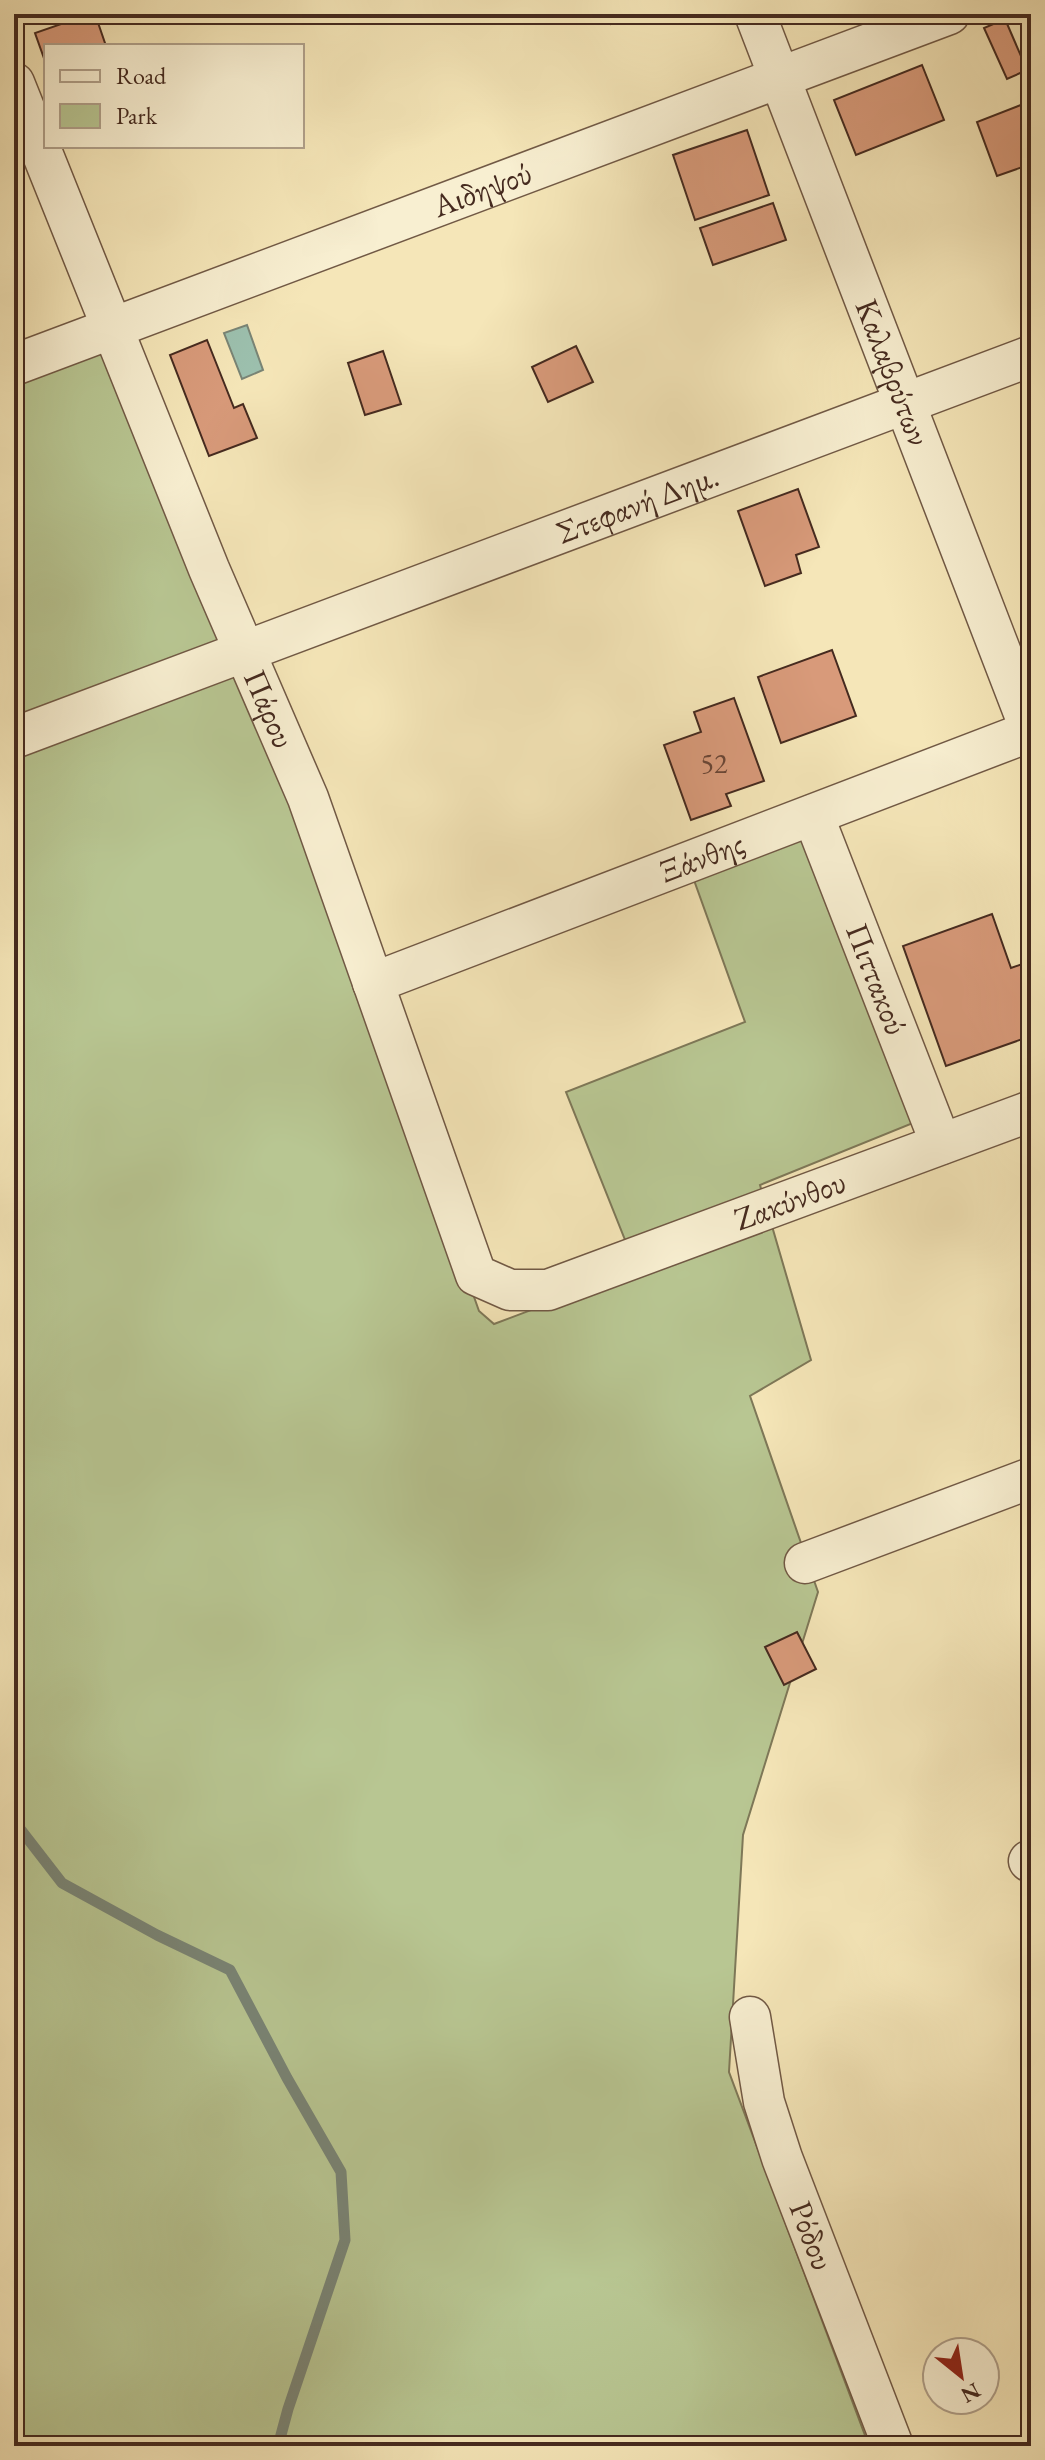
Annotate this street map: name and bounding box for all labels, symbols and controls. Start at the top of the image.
legend [44,44,304,148]
text: Road [116,60,167,91]
text: Park [116,100,158,131]
street label: Αιδηψού [426,152,537,227]
street label: Καλαβρύτων [846,293,940,452]
street label: Στεφανή Δημ. [551,454,724,553]
street label: Πάρου [234,663,305,754]
house number: 52 [701,745,728,781]
street label: Ξάνθης [653,822,750,892]
street label: Πιττακού [836,917,918,1041]
street label: Ζακύνθου [728,1160,852,1240]
street label: Ρόδου [780,2195,844,2276]
north arrow [921,2336,1001,2416]
text: N [956,2376,986,2410]

